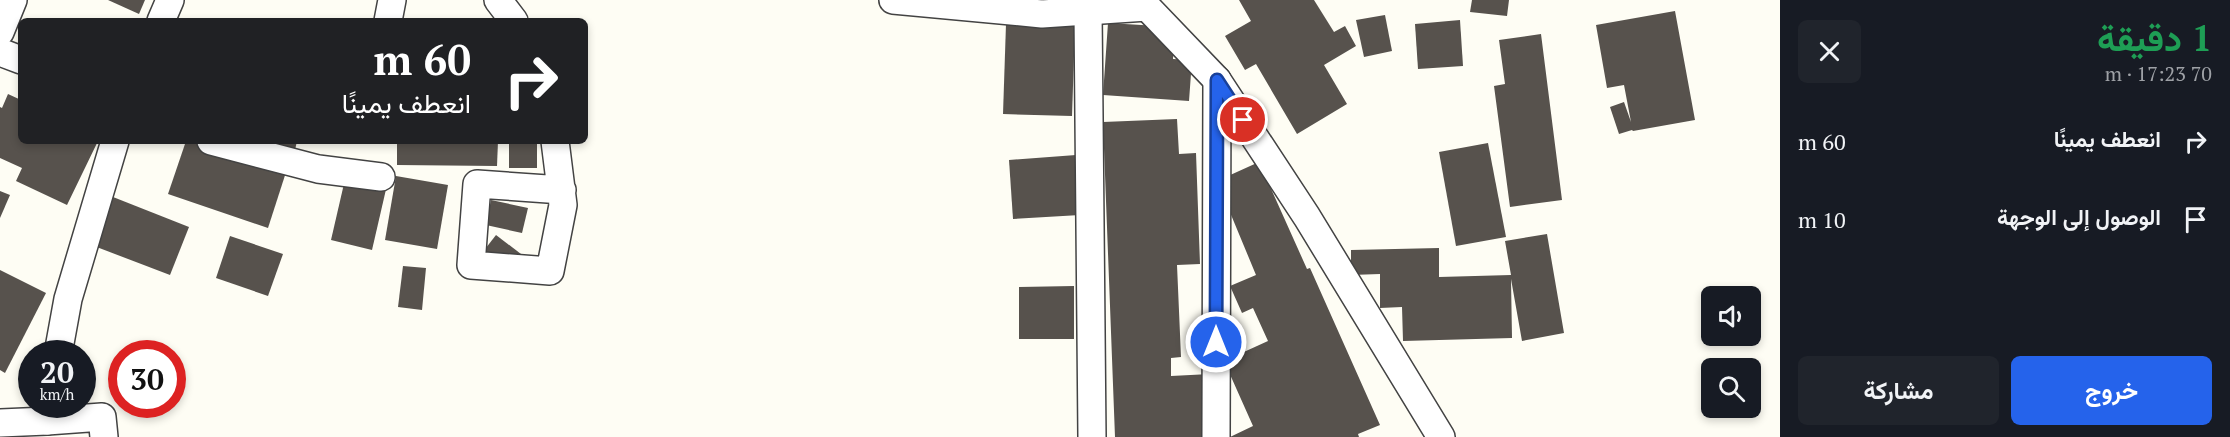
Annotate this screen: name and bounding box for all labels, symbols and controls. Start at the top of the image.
text: 1 دقيقة [2097,14,2212,61]
button: close [1798,20,1861,83]
text: 60 m [373,31,471,87]
icon: right [492,42,570,120]
text: 70 m · 17:23 [2105,60,2212,87]
text: انعطف يمينًا [342,85,471,121]
pin [1217,94,1268,145]
icon: arrive [1226,103,1259,136]
text: انعطف يمينًا [2054,124,2161,153]
icon: right [2179,125,2212,158]
text: 60 m [1798,127,1846,156]
text: الوصول إلى الوجهة [1997,202,2161,231]
icon: arrive [2179,203,2212,236]
text: 10 m [1798,205,1846,234]
map controls [1701,286,1761,418]
button: sound [1701,286,1761,346]
position arrow [1184,310,1248,374]
speed limit sign: 30 [108,340,186,418]
text: 20 [40,352,74,392]
button: مشاركة [1798,356,1999,425]
button: خروج [2011,356,2212,425]
button: search [1701,358,1761,418]
text: km/h [40,384,74,404]

